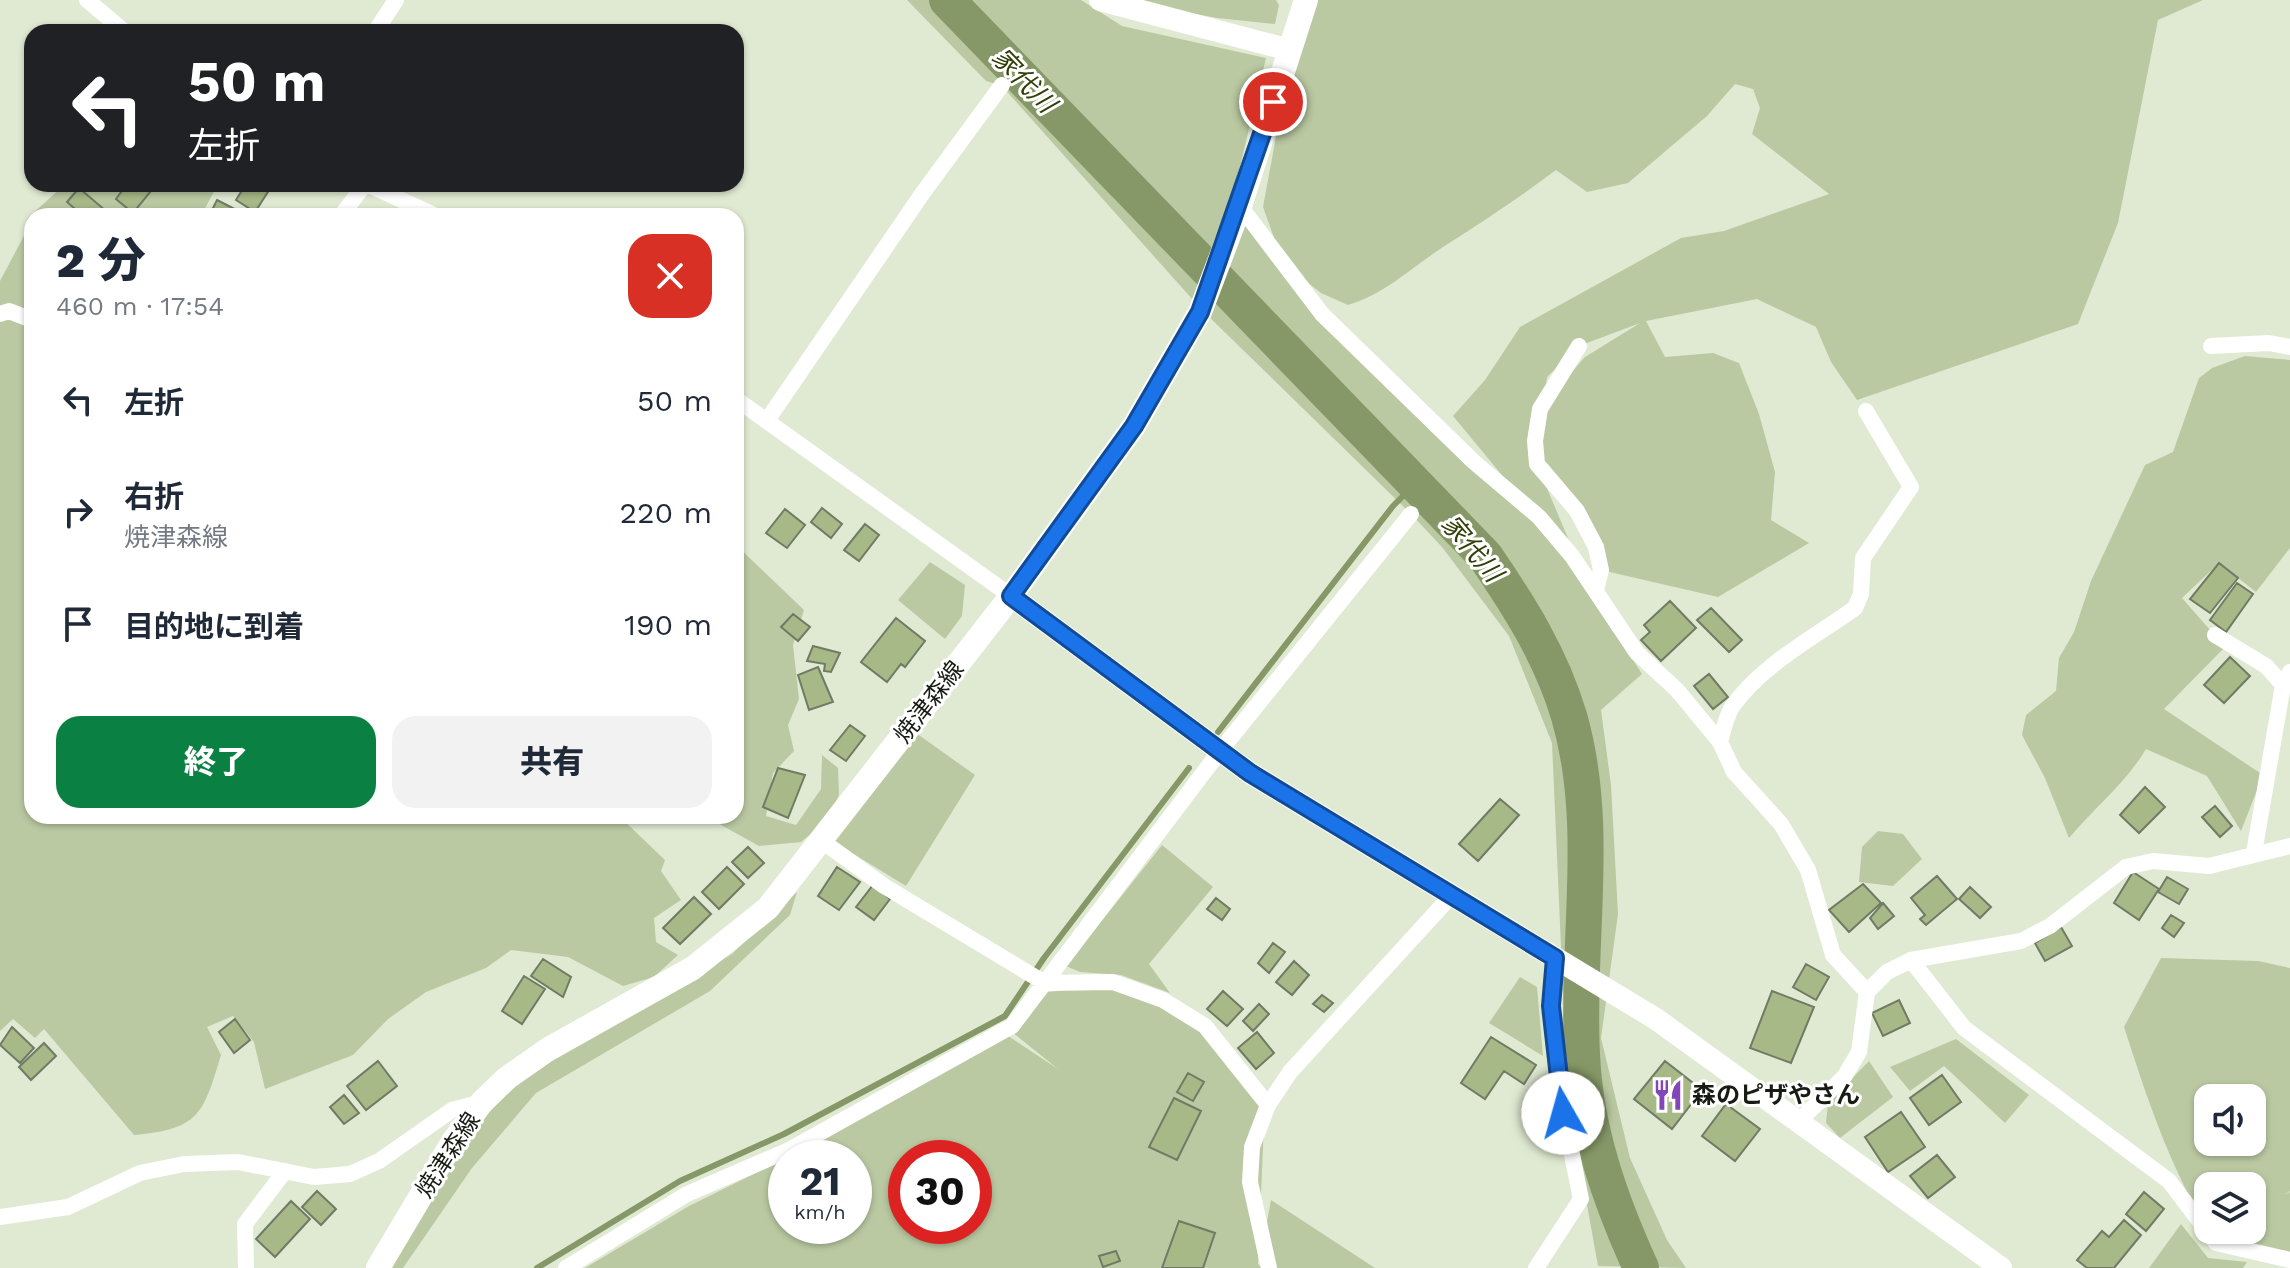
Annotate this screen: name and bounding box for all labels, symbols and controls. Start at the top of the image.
water label: 家代川 [986,42,1064,121]
text: 50 m [188,49,325,115]
icon: left [56,56,160,160]
pin [1239,68,1307,136]
icon: arrive [1251,80,1295,124]
text: 左折 [188,125,260,167]
text: 2 分 [56,232,146,289]
button: close [628,234,712,318]
text: 460 m · 17:54 [56,291,224,321]
icon: left [56,378,100,422]
text: 50 m [637,383,712,418]
text: 左折 [124,385,184,420]
text: 右折 [124,479,184,514]
icon: right [56,490,100,534]
text: 220 m [620,495,712,530]
water label: 家代川 [1435,508,1510,590]
text: 焼津森線 [124,522,228,552]
icon: arrive [56,602,100,646]
text: 190 m [624,607,712,642]
text: 目的地に到着 [124,609,304,644]
street label: 焼津森線 [888,656,970,748]
button: 終了 [56,716,376,808]
button: 共有 [392,716,712,808]
position arrow [1521,1071,1605,1155]
restaurant icon: 森のピザやさん [1651,1078,1685,1112]
place label: 森のピザやさん [1692,1081,1860,1109]
map controls [2194,1084,2266,1244]
button: sound [2194,1084,2266,1156]
street label: 焼津森線 [410,1107,486,1203]
speed limit sign: 30 [888,1140,992,1244]
text: 21 [799,1158,841,1205]
button: layers [2194,1172,2266,1244]
text: km/h [794,1200,846,1224]

